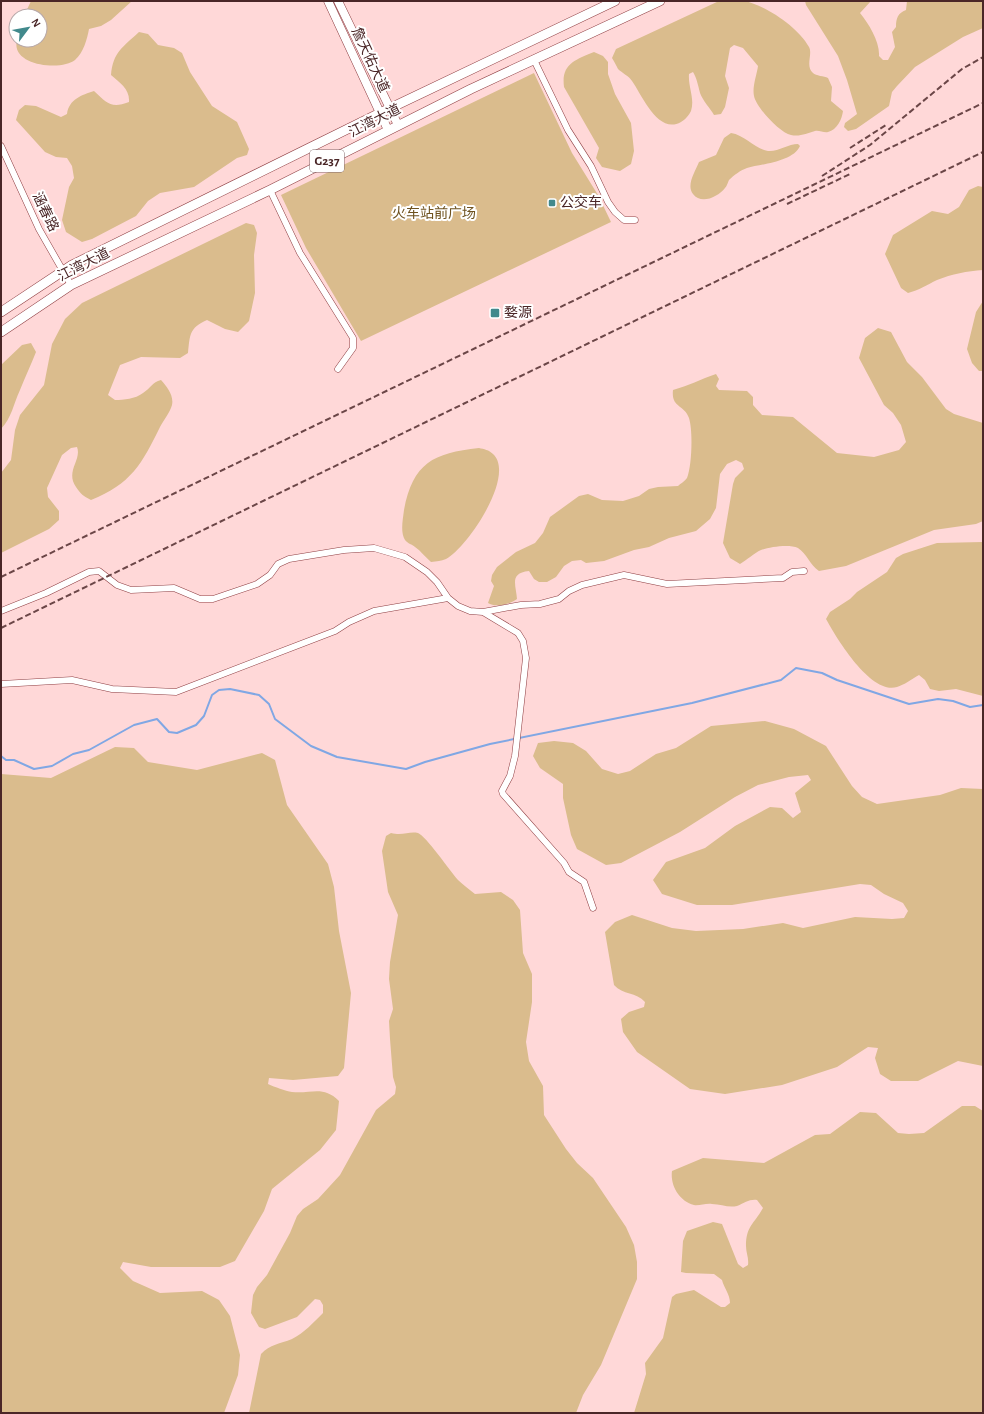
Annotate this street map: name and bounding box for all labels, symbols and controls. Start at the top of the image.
north arrow [8,8,48,48]
text: N [29,17,43,29]
street label: 詹天佑大道 [349,25,392,95]
street label: 江湾大道 [346,101,403,140]
road number: G237 [310,150,344,172]
street label: 涵春路 [30,190,61,234]
place label: 公交车 [560,194,602,210]
marker: 公交车 [547,198,557,208]
park label: 火车站前广场 [392,205,476,221]
street label: 江湾大道 [55,245,112,284]
place label: 婺源 [504,305,532,320]
marker: 婺源 [489,307,501,319]

